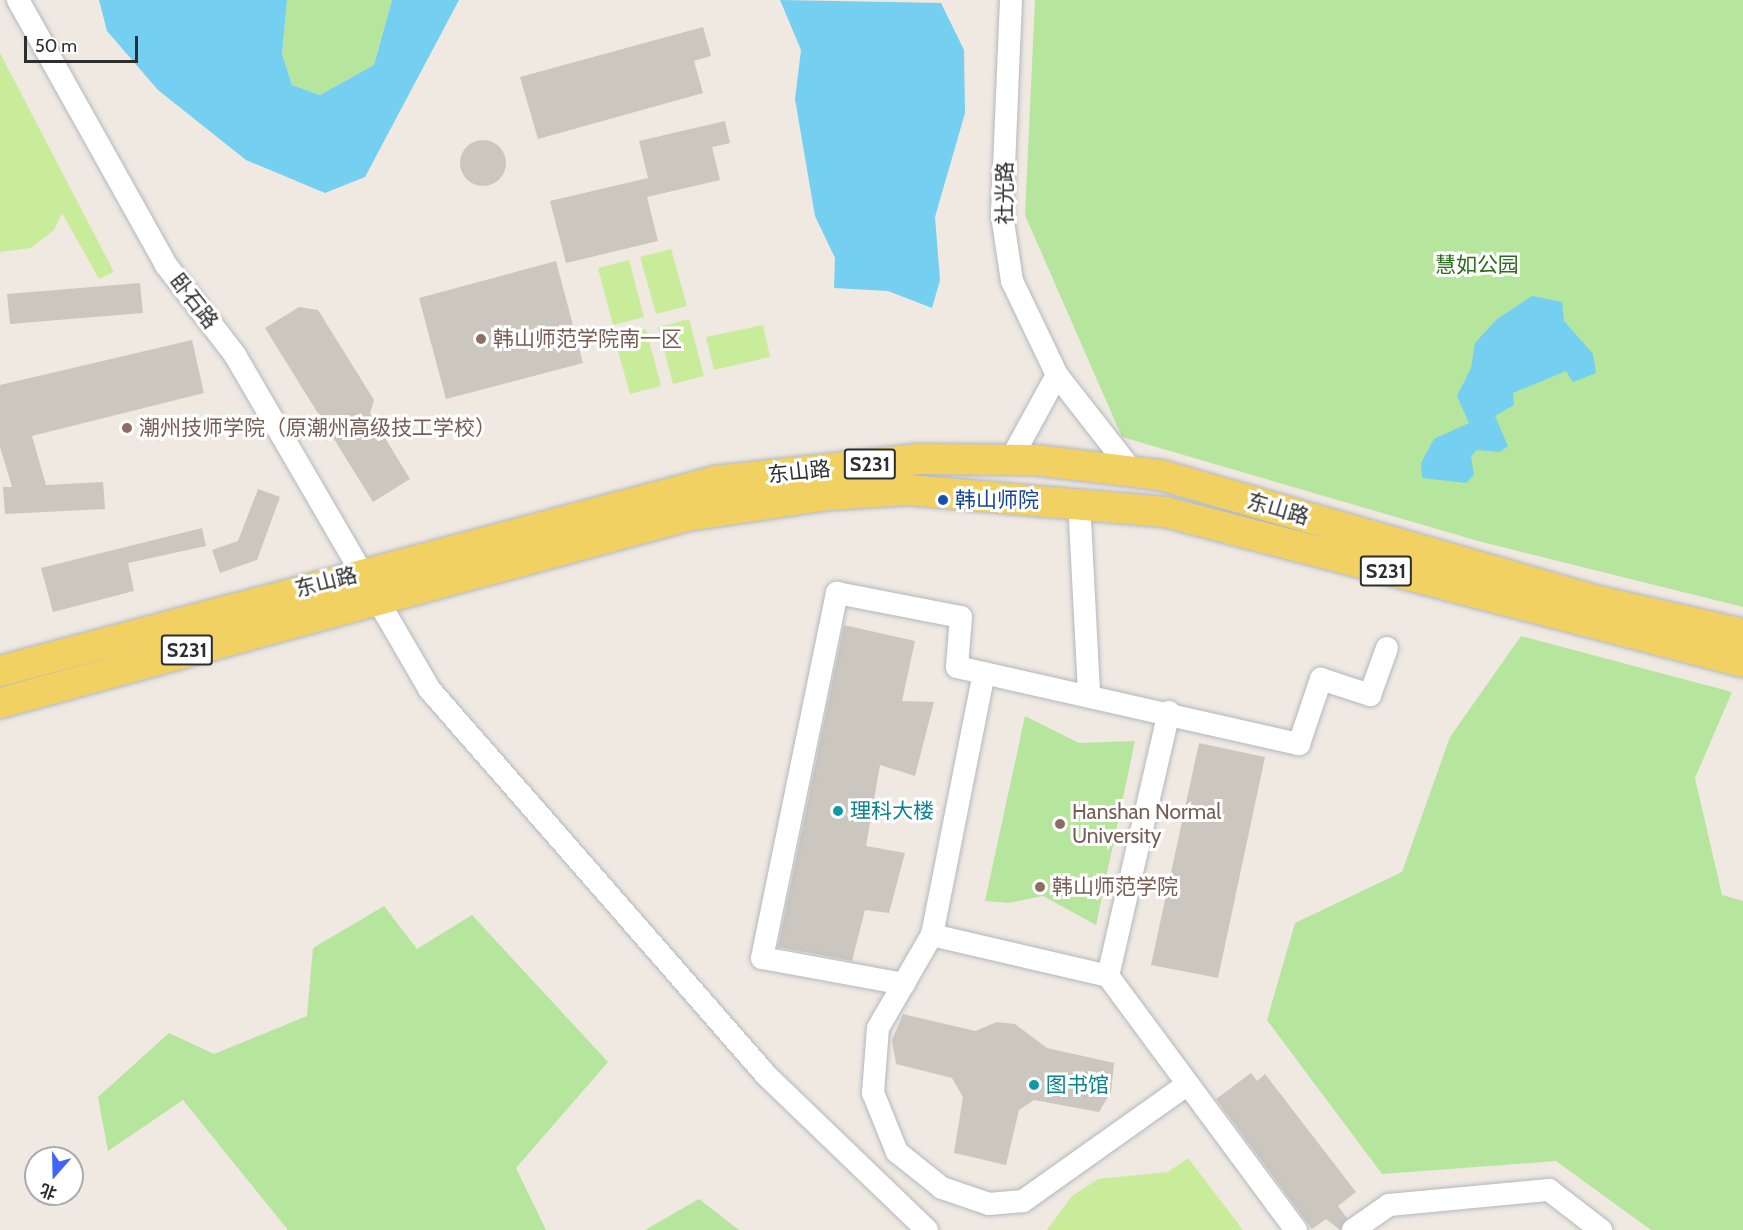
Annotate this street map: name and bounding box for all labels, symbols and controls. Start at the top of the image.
scale bar [27,24,141,62]
text: 50 m [35,35,77,57]
street label: 社光路 [992,162,1018,224]
park label: 慧如公园 [1435,252,1519,278]
street label: 卧石路 [165,268,223,334]
place label: 韩山师范学院南一区 [493,326,682,352]
marker: 韩山师范学院南一区 [474,332,488,346]
place label: 潮州技师学院（原潮州高级技工学校） [139,415,496,441]
marker: 潮州技师学院（原潮州高级技工学校） [120,421,134,435]
road number: S231 [843,447,897,481]
street label: 东山路 [766,456,832,488]
place label: 韩山师院 [955,487,1039,513]
street label: 东山路 [1244,488,1312,530]
marker: 韩山师院 [936,493,950,507]
road number: S231 [1359,554,1413,588]
street label: 东山路 [292,562,360,602]
road number: S231 [160,633,214,667]
place label: 理科大楼 [850,798,934,824]
place label: Hanshan Normal University [1072,799,1221,849]
marker: 理科大楼 [831,804,845,818]
marker: Hanshan Normal University [1053,817,1067,831]
place label: 韩山师范学院 [1052,874,1178,900]
marker: 韩山师范学院 [1033,880,1047,894]
place label: 图书馆 [1046,1072,1109,1098]
marker: 图书馆 [1027,1078,1041,1092]
north arrow [24,1146,84,1206]
text: 北 [38,1180,59,1203]

